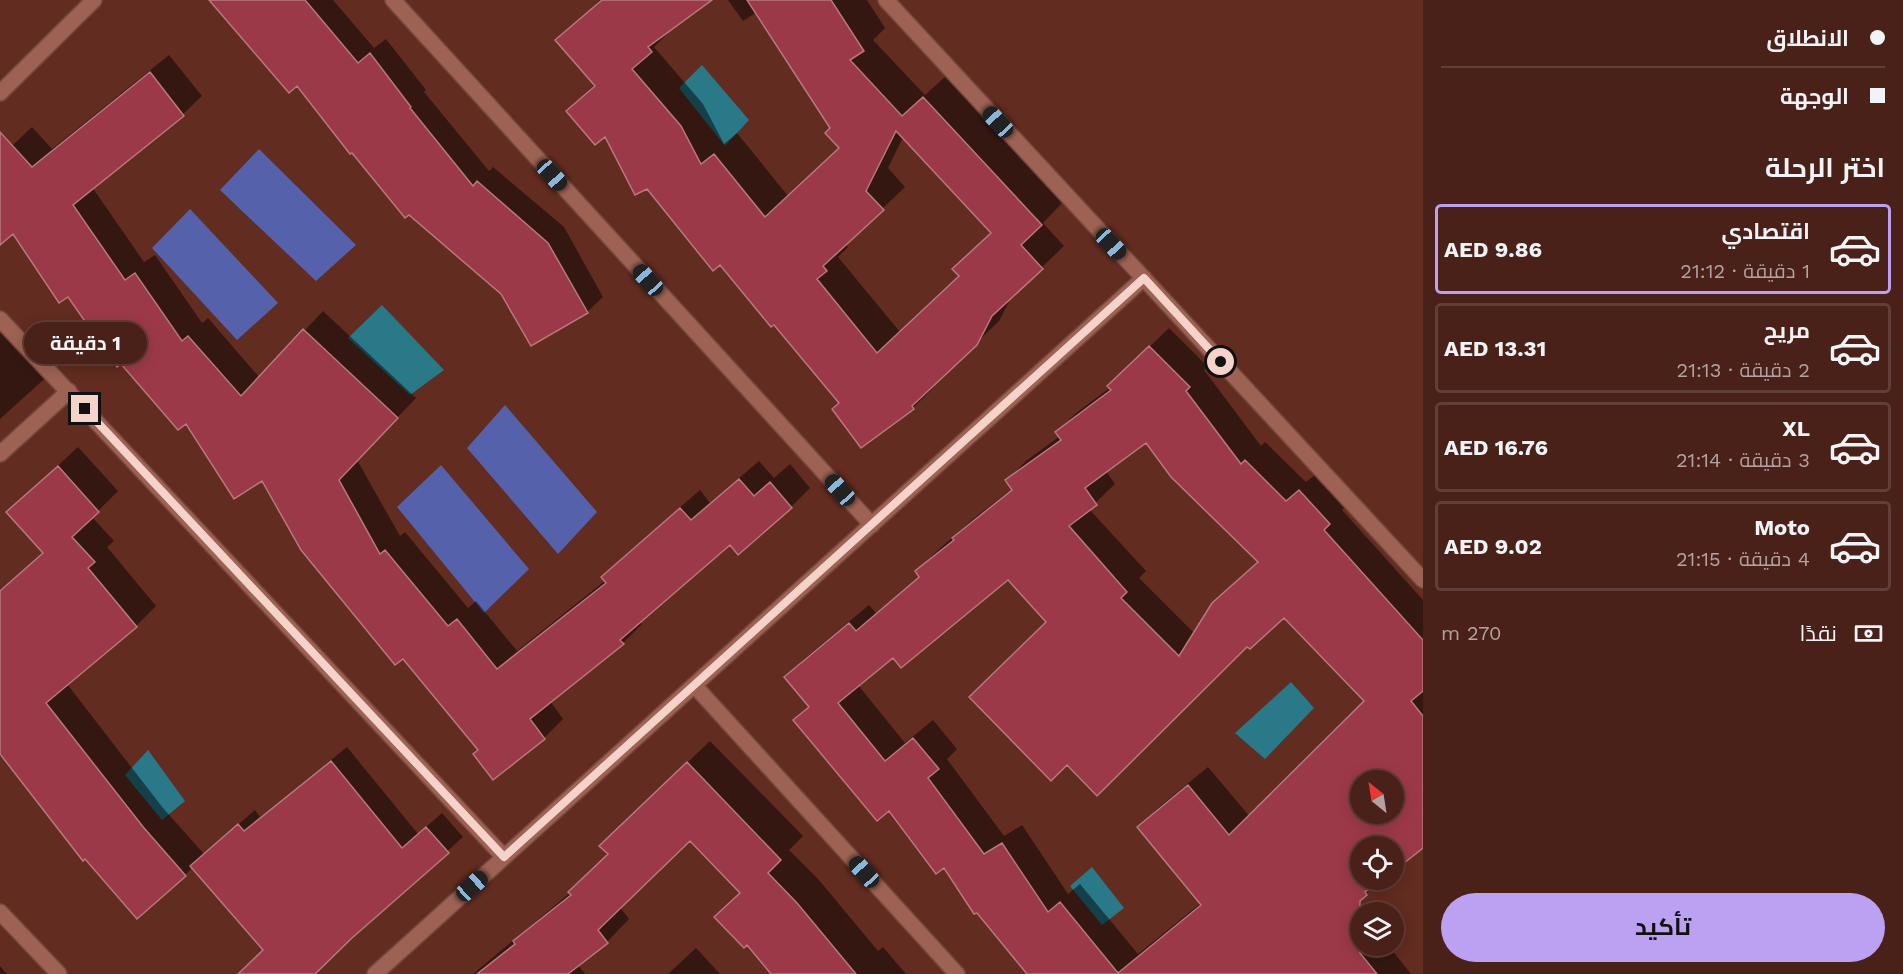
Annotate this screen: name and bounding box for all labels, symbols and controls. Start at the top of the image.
text: الانطلاق [1766,26,1849,51]
text: الوجهة [1780,84,1849,109]
car [979,103,1017,141]
text: اختر الرحلة [1765,152,1885,184]
car [533,156,571,194]
text: اقتصادي [1721,219,1810,244]
icon: car [1828,222,1882,276]
car [1092,225,1130,263]
text: AED 9.86 [1444,237,1542,262]
text: 1 دقيقة · 21:12 [1680,259,1810,283]
car [629,261,667,299]
text: مريح [1764,318,1810,343]
icon: car [1828,321,1882,375]
callout: 1 دقيقة [23,322,146,364]
text: 1 دقيقة [50,331,121,355]
text: AED 13.31 [1444,336,1546,361]
route start [1207,348,1234,375]
text: 2 دقيقة · 21:13 [1676,358,1810,382]
route end [71,395,98,422]
text: XL [1782,416,1810,441]
icon: car [1828,420,1882,474]
text: AED 16.76 [1444,435,1548,460]
text: 3 دقيقة · 21:14 [1676,448,1810,472]
car [821,471,859,509]
text: Moto [1754,515,1810,540]
icon: car [1828,519,1882,573]
text: AED 9.02 [1444,534,1542,559]
text: 4 دقيقة · 21:15 [1676,547,1810,571]
icon: cash [1852,617,1885,650]
text: 270 m [1441,621,1501,645]
text: نقدًا [1799,621,1837,646]
north arrow [1350,770,1404,824]
map controls [1350,770,1404,956]
button: locate [1350,836,1404,890]
car [845,853,883,891]
car [453,867,491,905]
button: تأكيد [1441,893,1885,962]
button: layers [1350,902,1404,956]

